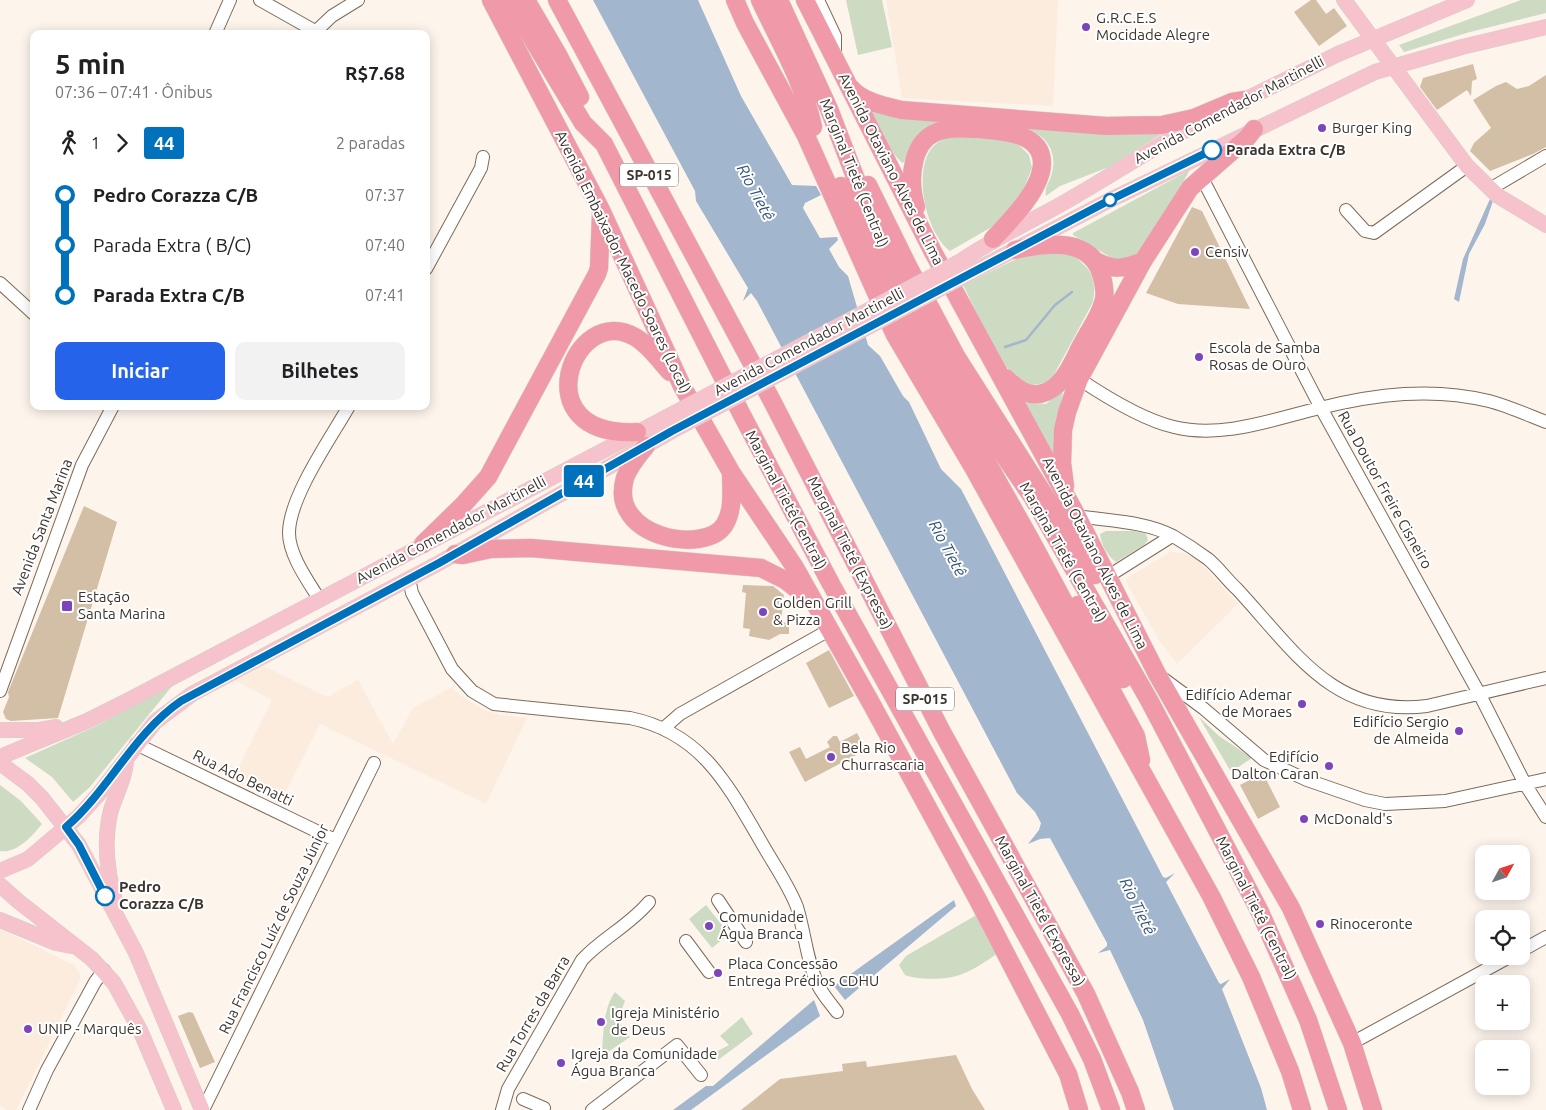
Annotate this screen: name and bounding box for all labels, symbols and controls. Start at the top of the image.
place label: G.R.C.E.S Mocidade Alegre [1096,9,1210,43]
marker: G.R.C.E.S Mocidade Alegre [1080,21,1092,33]
text: 5 min [55,48,126,79]
street label: Avenida Comendador Martinelli [1131,52,1327,167]
text: R$7.68 [345,62,405,84]
street label: Avenida Otaviano Alves de Lima [835,70,947,268]
text: 07:36 – 07:41 · Ônibus [55,83,212,101]
street label: Marginal Tietê (Central) [817,96,892,250]
place label: Burger King [1332,119,1412,136]
marker: Burger King [1316,122,1328,134]
street label: Avenida Embaixador Macedo Soares (Local) [552,128,695,396]
icon: walk [55,129,83,157]
icon: forward [108,129,136,157]
text: 44 [154,133,174,153]
text: 1 [91,134,100,152]
text: 2 paradas [336,134,405,152]
marker: Parada Extra C/B [1202,140,1222,160]
place label: Parada Extra C/B [1226,141,1346,158]
water label: Rio Tietê [734,161,778,223]
road number: SP-015 [620,164,678,186]
text: Pedro Corazza C/B [93,184,258,206]
text: 07:37 [365,186,405,204]
unlabelled marker [1103,193,1117,207]
text: Parada Extra ( B/C) [93,234,252,256]
text: 07:40 [365,236,405,254]
place label: Censiv [1205,243,1249,260]
marker: Censiv [1189,246,1201,258]
text: Parada Extra C/B [93,284,245,306]
street label: Avenida Comendador Martinelli [711,284,907,399]
text: 07:41 [365,286,405,304]
place label: Escola de Samba Rosas de Ouro [1209,339,1320,373]
button: Iniciar [55,342,225,400]
button: Bilhetes [235,342,405,400]
marker: Escola de Samba Rosas de Ouro [1193,351,1205,363]
street label: Rua Doutor Freire Cisneiro [1335,408,1436,572]
street label: Marginal Tietê(Central) [742,427,830,572]
street label: Avenida Otaviano Alves de Lima [1039,454,1151,652]
street label: Avenida Santa Marina [8,456,75,597]
line badge: 44 [562,465,606,497]
text: 44 [574,471,594,491]
street label: Avenida Comendador Martinelli [353,472,549,587]
street label: Marginal Tietê (Expressa) [804,473,896,632]
street label: Marginal Tietê (Central) [1016,479,1111,625]
water label: Rio Tietê [926,517,970,579]
place label: Estação Santa Marina [78,588,166,622]
place label: Golden Grill & Pizza [773,594,852,628]
marker: Estação Santa Marina [60,599,74,613]
marker: Golden Grill & Pizza [757,606,769,618]
place label: Edifício Ademar de Moraes [1185,686,1292,720]
road number: SP-015 [896,688,954,711]
marker: Edifício Ademar de Moraes [1296,698,1308,710]
place label: Edifício Sergio de Almeida [1353,713,1449,747]
marker: Edifício Sergio de Almeida [1453,725,1465,737]
place label: Bela Rio Churrascaria [841,739,925,773]
street label: Rua Ado Benatti [190,746,296,809]
place label: Edifício Dalton Caran [1231,748,1319,782]
marker: Bela Rio Churrascaria [825,751,837,763]
marker: Edifício Dalton Caran [1323,760,1335,772]
place label: McDonald's [1314,810,1392,827]
marker: McDonald's [1298,813,1310,825]
street label: Rua Francisco Luíz de Souza Júnior [215,821,332,1037]
street label: Marginal Tietê (Expressa) [992,833,1089,989]
street label: Marginal Tietê (Central) [1213,833,1300,982]
north arrow [1475,845,1530,900]
map controls [1475,845,1530,1095]
water label: Rio Tietê [1117,875,1159,937]
place label: Pedro Corazza C/B [119,878,204,912]
marker: Pedro Corazza C/B [95,886,115,906]
place label: Comunidade Água Branca [719,908,804,942]
button: locate [1475,910,1530,965]
place label: Rinoceronte [1330,915,1413,932]
marker: Rinoceronte [1314,918,1326,930]
marker: Comunidade Água Branca [703,920,715,932]
street label: Rua Torres da Barra [492,953,573,1075]
place label: Placa Concessão Entrega Prédios CDHU [728,955,879,989]
marker: Placa Concessão Entrega Prédios CDHU [712,967,724,979]
button: + [1475,975,1530,1030]
place label: Igreja Ministério de Deus [611,1004,720,1038]
marker: Igreja Ministério de Deus [595,1016,607,1028]
place label: UNIP - Marquês [38,1020,142,1037]
marker: UNIP - Marquês [22,1023,34,1035]
button: − [1475,1040,1530,1095]
place label: Igreja da Comunidade Água Branca [571,1045,717,1079]
marker: Igreja da Comunidade Água Branca [555,1057,567,1069]

